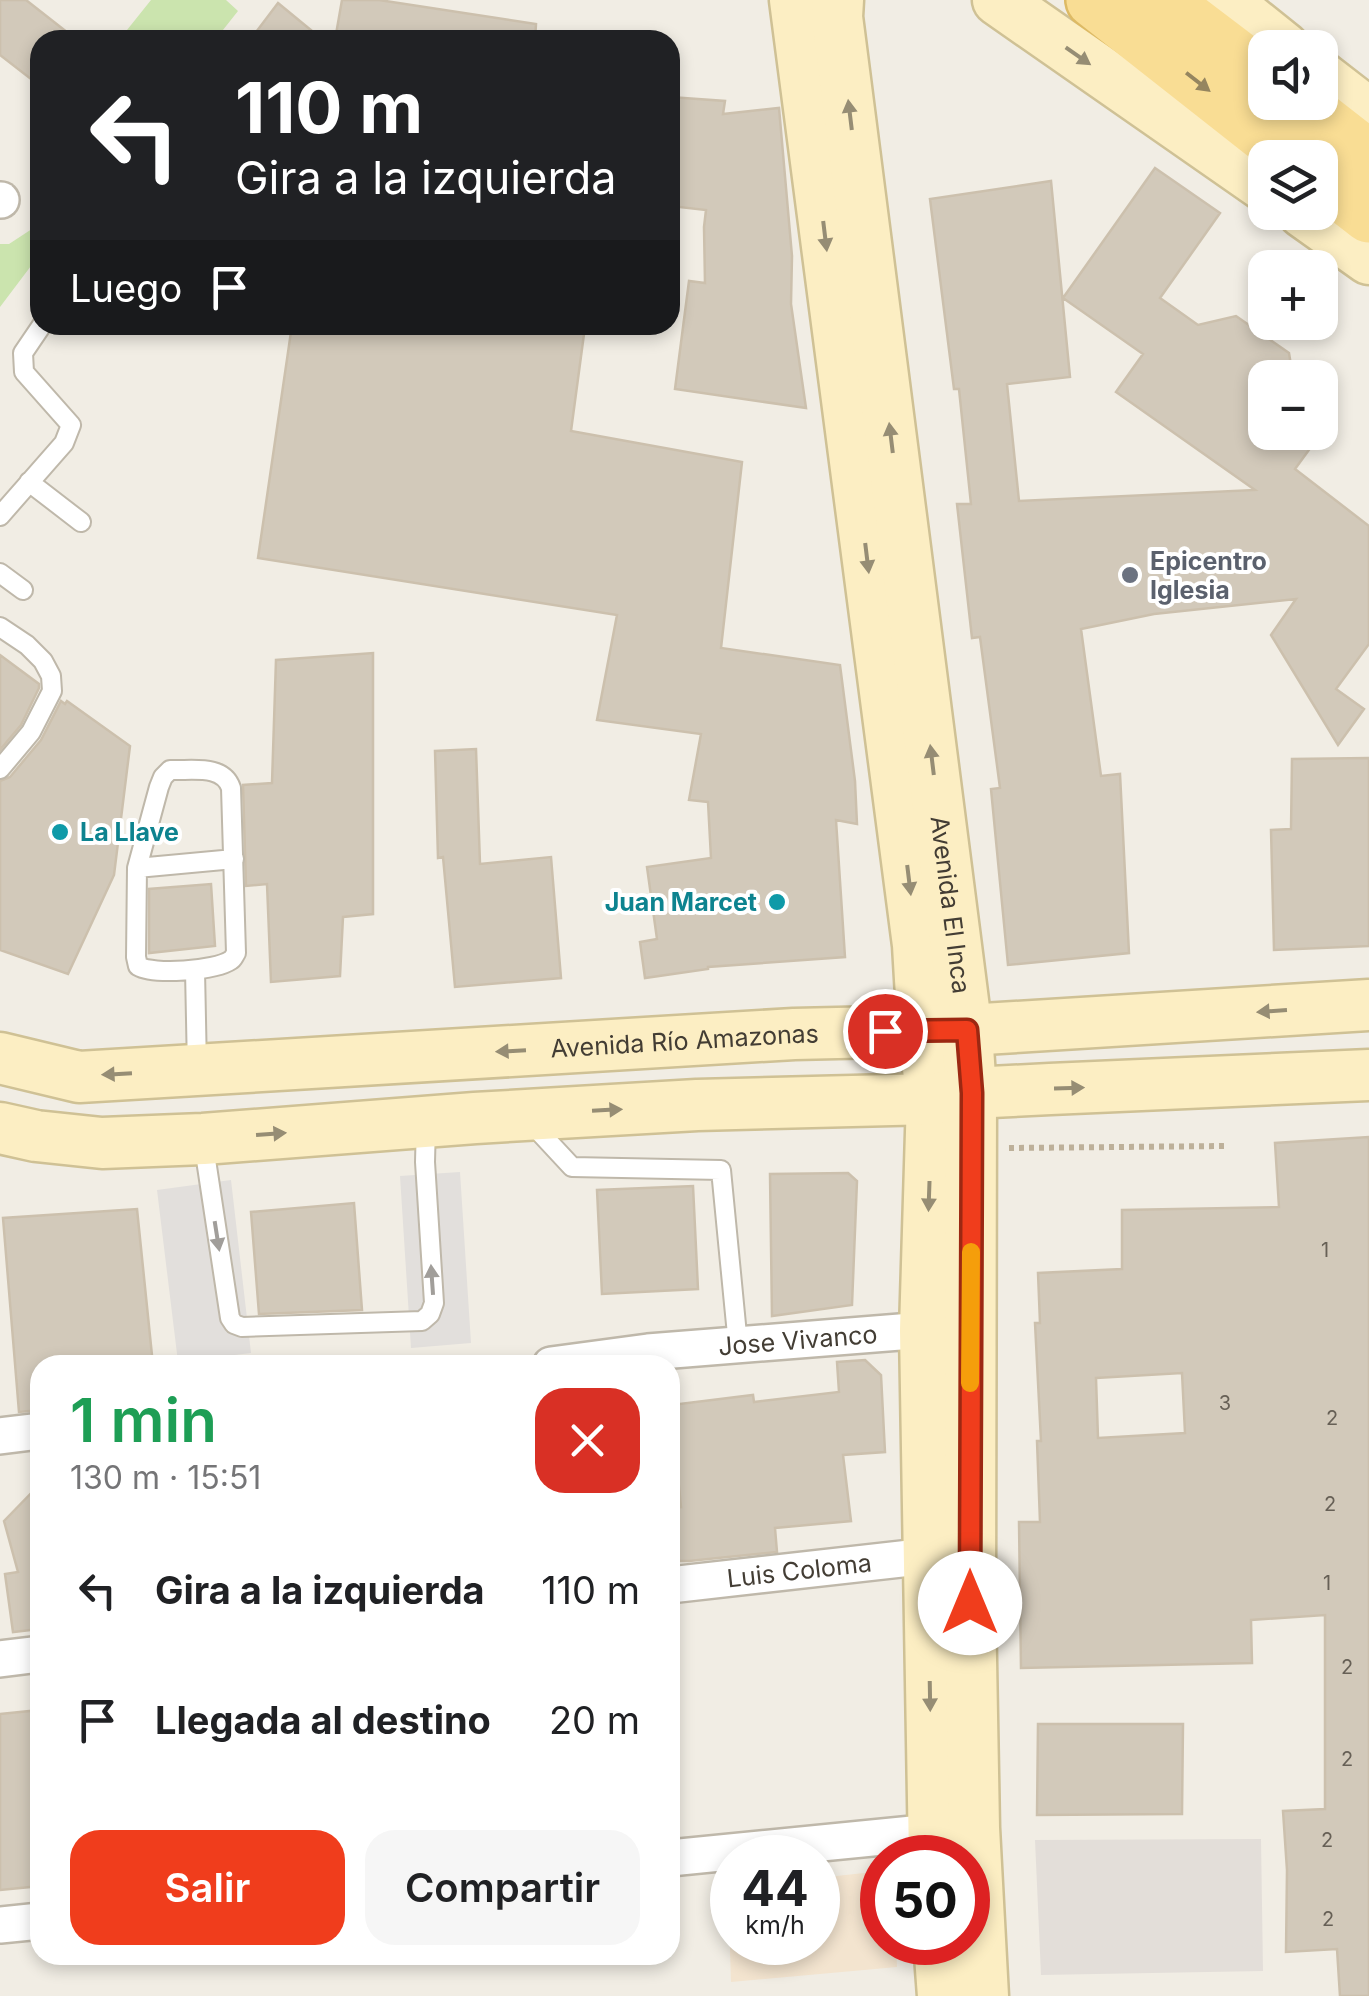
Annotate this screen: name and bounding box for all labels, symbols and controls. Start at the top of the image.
map controls [1248,30,1338,450]
button: sound [1248,30,1338,120]
one-way arrow [1065,46,1091,65]
text: 110 m [235,65,423,150]
icon: left [70,70,200,200]
one-way arrow [1185,71,1211,91]
one-way arrow [842,99,858,130]
button: layers [1248,140,1338,230]
text: Gira a la izquierda [235,150,617,205]
one-way arrow [817,220,833,252]
button: + [1248,250,1338,340]
icon: arrive [202,260,257,315]
text: Luego [70,265,182,311]
button: − [1248,360,1338,450]
one-way arrow [883,421,899,453]
one-way arrow [859,542,875,574]
place label: Epicentro Iglesia [1150,546,1267,605]
marker: Epicentro Iglesia [1119,564,1141,586]
one-way arrow [924,744,940,775]
street label: Avenida El Inca [924,814,977,995]
place label: La Llave [80,817,179,847]
marker: La Llave [49,821,71,843]
one-way arrow [901,865,917,896]
place label: Juan Marcet [605,887,757,917]
marker: Juan Marcet [766,891,788,913]
pin [843,989,928,1074]
one-way arrow [1255,1003,1287,1019]
icon: arrive [858,1004,913,1059]
street label: Avenida Río Amazonas [550,1018,819,1064]
one-way arrow [494,1043,526,1059]
one-way arrow [100,1066,132,1082]
one-way arrow [1053,1080,1085,1096]
one-way arrow [591,1102,623,1118]
one-way arrow [255,1126,287,1142]
one-way arrow [920,1181,936,1213]
one-way arrow [210,1221,225,1252]
house number: 1 [1321,1238,1329,1262]
one-way arrow [424,1263,440,1295]
street label: Jose Vivanco [717,1319,878,1361]
text: 1 min [70,1384,217,1456]
button: close [535,1388,640,1493]
house number: 3 [1219,1391,1231,1415]
house number: 2 [1326,1406,1338,1430]
text: 130 m · 15:51 [70,1458,261,1497]
house number: 2 [1324,1492,1336,1516]
street label: Luis Coloma [725,1547,873,1594]
position arrow [918,1551,1022,1655]
icon: left [70,1563,125,1618]
text: Gira a la izquierda [155,1567,485,1613]
text: 110 m [541,1567,640,1613]
house number: 1 [1323,1571,1331,1595]
house number: 2 [1341,1655,1353,1679]
one-way arrow [922,1681,938,1713]
icon: arrive [70,1693,125,1748]
text: Llegada al destino [155,1697,491,1743]
text: 20 m [549,1697,640,1743]
house number: 2 [1341,1747,1353,1771]
house number: 2 [1321,1828,1333,1852]
button: Salir [70,1830,345,1945]
button: Compartir [365,1830,640,1945]
speed limit sign: 50 [860,1835,990,1965]
text: 44 [741,1858,809,1918]
house number: 2 [1322,1907,1334,1931]
text: km/h [745,1910,805,1940]

